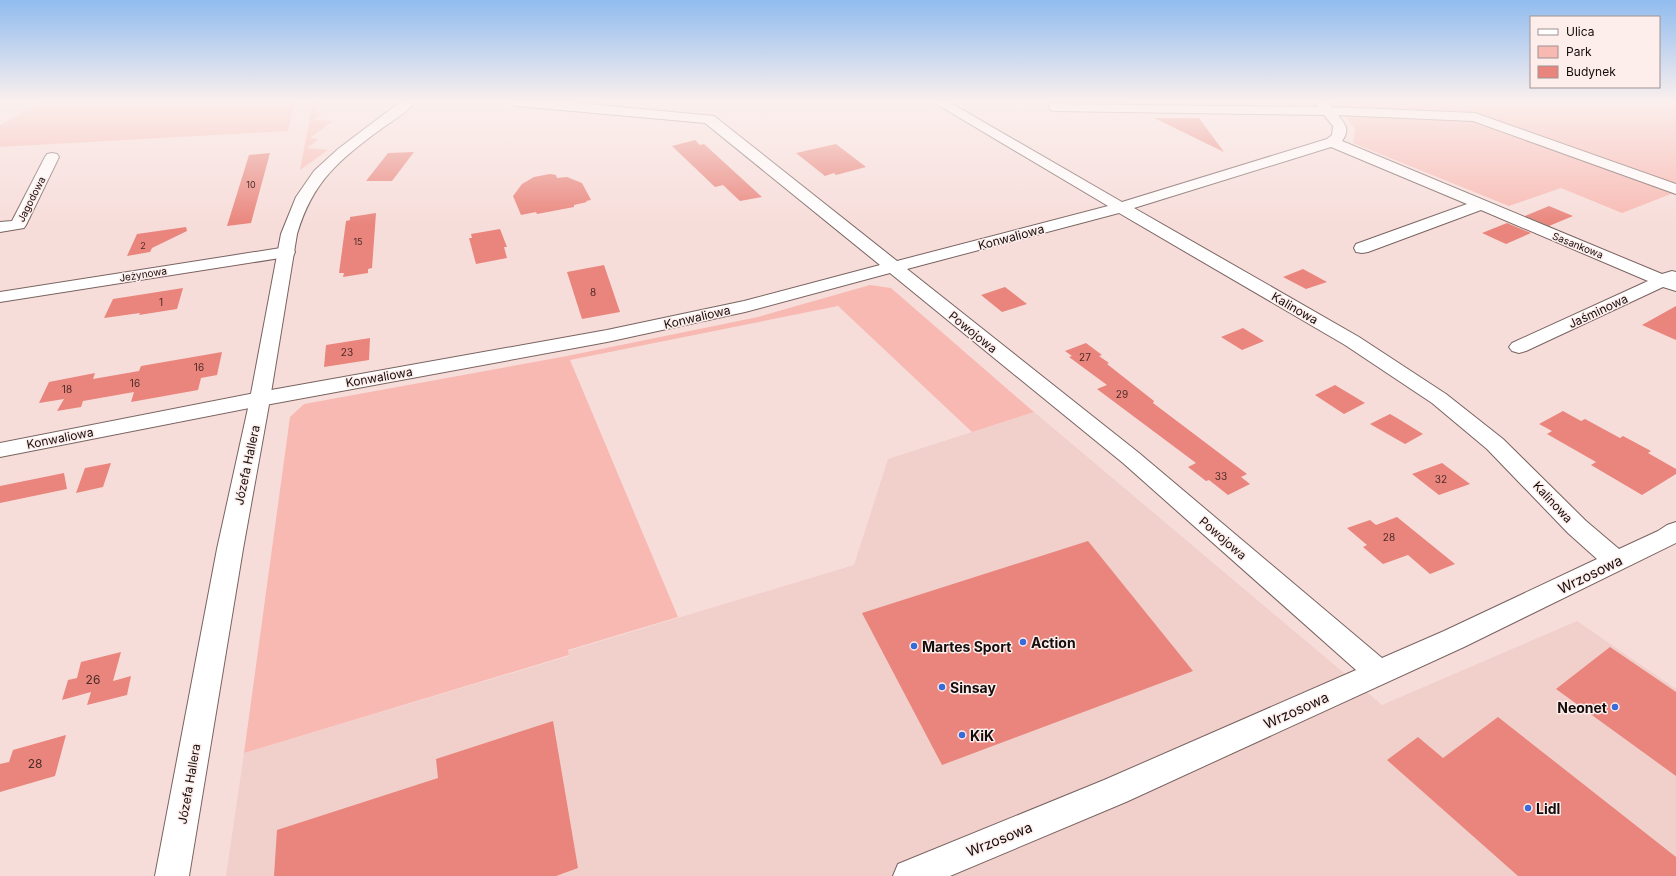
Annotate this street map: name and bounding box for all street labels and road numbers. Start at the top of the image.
street label: Jagodowa [14,174,48,224]
street label: Konwaliowa [976,221,1046,253]
street label: Sasankowa [1551,229,1605,261]
street label: Jeżynowa [118,264,168,284]
street label: Kalinowa [1269,289,1321,327]
street label: Jaśminowa [1566,291,1630,331]
street label: Konwaliowa [662,302,732,332]
street label: Powojowa [946,308,1000,356]
street label: Konwaliowa [344,364,414,390]
street label: Konwaliowa [25,424,95,452]
street label: Józefa Hallera [231,424,263,506]
street label: Kalinowa [1530,478,1576,526]
street label: Powojowa [1196,513,1250,563]
street label: Wrzosowa [1555,551,1625,597]
street label: Wrzosowa [1261,688,1331,732]
street label: Józefa Hallera [175,743,203,825]
street label: Wrzosowa [964,818,1034,860]

